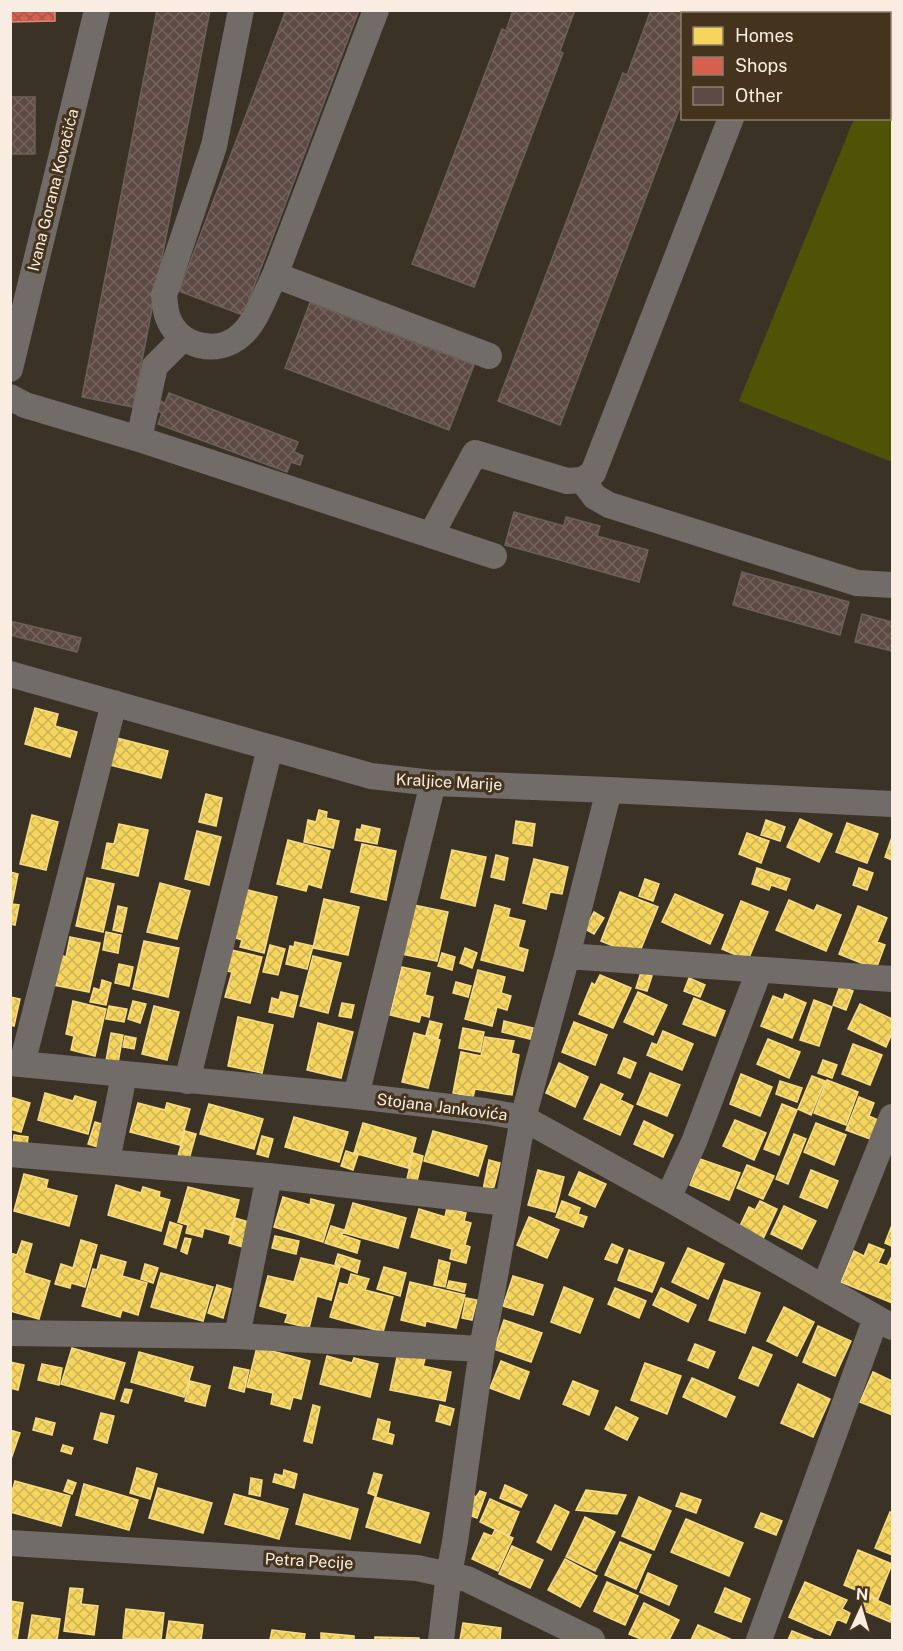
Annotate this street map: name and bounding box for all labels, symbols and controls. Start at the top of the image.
legend [681,12,891,120]
text: Homes [735,25,794,46]
text: Shops [735,55,787,76]
text: Other [735,85,783,106]
street label: Ivana Gorana Kovačića [24,107,82,273]
street label: Kraljice Marije [395,770,503,794]
street label: Stojana Jankovića [375,1090,509,1124]
street label: Petra Pecije [264,1549,354,1573]
north arrow [831,1579,891,1639]
text: N [855,1585,869,1604]

